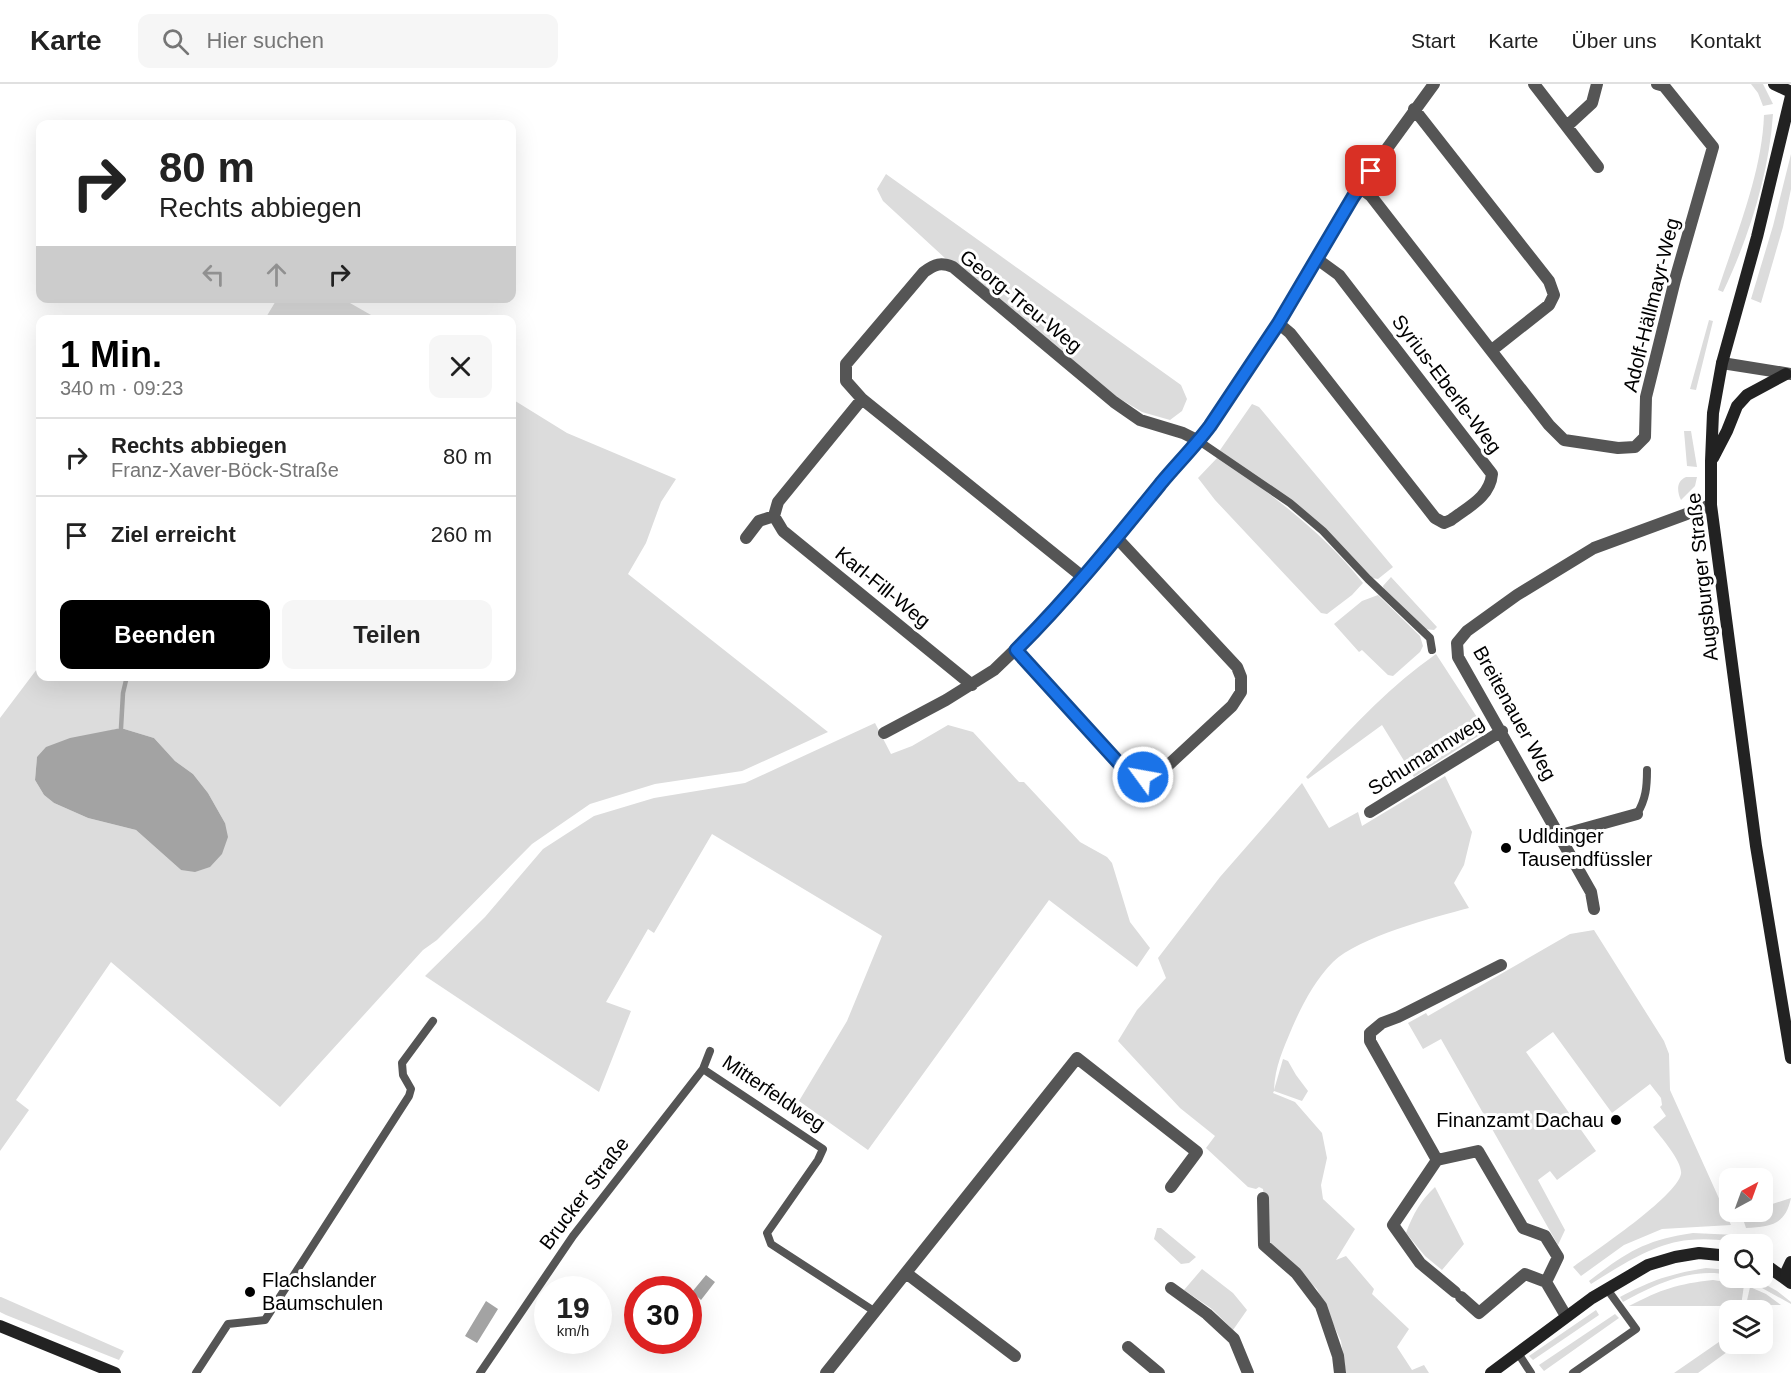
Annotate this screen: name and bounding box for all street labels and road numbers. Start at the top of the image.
street label: Adolf-Hällmayr-Weg [1619,216,1683,394]
street label: Georg-Treu-Weg [956,245,1086,357]
street label: Syrius-Eberle-Weg [1388,311,1506,457]
street label: Augsburger Straße [1682,492,1722,662]
street label: Karl-Fill-Weg [831,542,935,632]
street label: Breitenauer Weg [1469,642,1561,784]
street label: Schumannweg [1364,711,1488,799]
street label: Mitterfeldweg [719,1051,829,1135]
street label: Brucker Straße [535,1133,633,1253]

